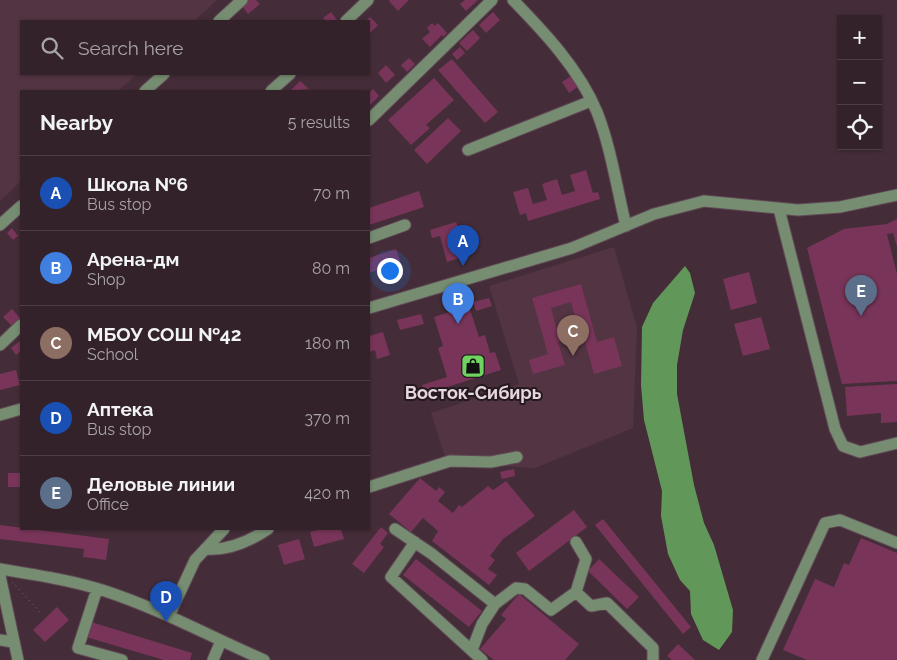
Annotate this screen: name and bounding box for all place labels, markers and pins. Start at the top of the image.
pin: A [447,225,479,266]
pin: E [845,275,877,316]
pin: B [442,283,474,324]
pin: C [557,315,589,356]
shop icon: Восток-Сибирь [460,353,486,379]
place label: Восток-Сибирь [405,382,542,403]
pin: D [150,581,182,622]

